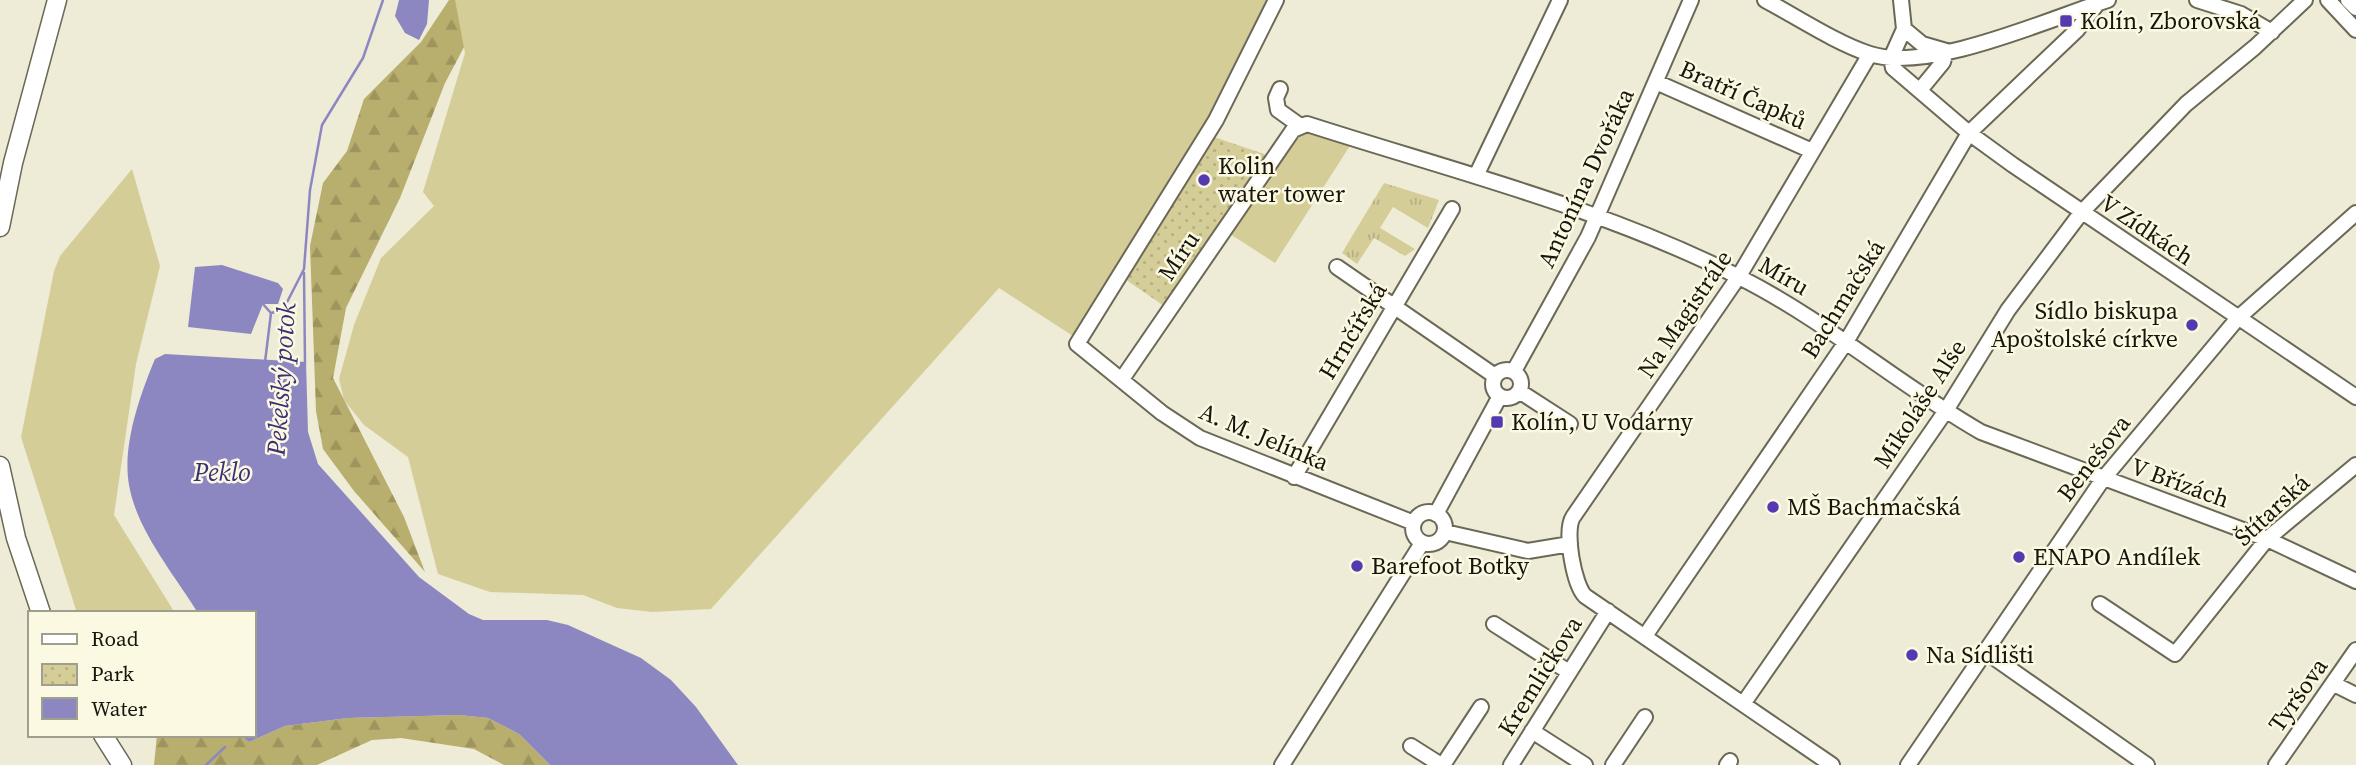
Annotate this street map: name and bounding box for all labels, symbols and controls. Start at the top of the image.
place label: Kolín, Zborovská [2080,4,2262,37]
marker: Kolín, Zborovská [2058,13,2074,29]
street label: Bratří Čapků [1675,52,1812,137]
street label: Antonína Dvořáka [1529,82,1642,273]
place label: Kolin water tower [1218,149,1345,210]
marker: Kolin water tower [1196,172,1212,188]
street label: V Zídkách [2094,186,2200,273]
street label: Míru [1150,225,1207,287]
street label: Bachmačská [1793,232,1893,364]
street label: Na Magistrále [1630,243,1740,384]
street label: Míru [1753,248,1815,303]
street label: Hrnčířská [1311,275,1395,385]
place label: Sídlo biskupa Apoštolské církve [1991,294,2179,355]
water label: Pekelský potok [258,300,304,458]
marker: Sídlo biskupa Apoštolské církve [2184,317,2200,333]
street label: Mikoláše Alše [1866,333,1974,475]
street label: A. M. Jelínka [1194,394,1335,479]
place label: Kolín, U Vodárny [1511,405,1694,438]
street label: Benešova [2049,407,2138,508]
marker: Kolín, U Vodárny [1489,414,1505,430]
street label: V Břízách [2126,450,2234,516]
water label: Peklo [192,454,251,490]
street label: Štítarská [2227,466,2317,553]
place label: MŠ Bachmačská [1787,490,1962,523]
marker: MŠ Bachmačská [1765,499,1781,515]
place label: ENAPO Andílek [2033,540,2201,573]
place label: Barefoot Botky [1371,549,1530,582]
marker: ENAPO Andílek [2011,549,2027,565]
marker: Barefoot Botky [1349,558,1365,574]
street label: Kremličkova [1490,609,1590,742]
legend [28,611,256,737]
text: Road [91,624,139,653]
place label: Na Sídlišti [1926,638,2034,671]
marker: Na Sídlišti [1904,647,1920,663]
street label: Tyršova [2260,650,2335,738]
text: Park [91,659,135,688]
text: Water [91,694,147,723]

